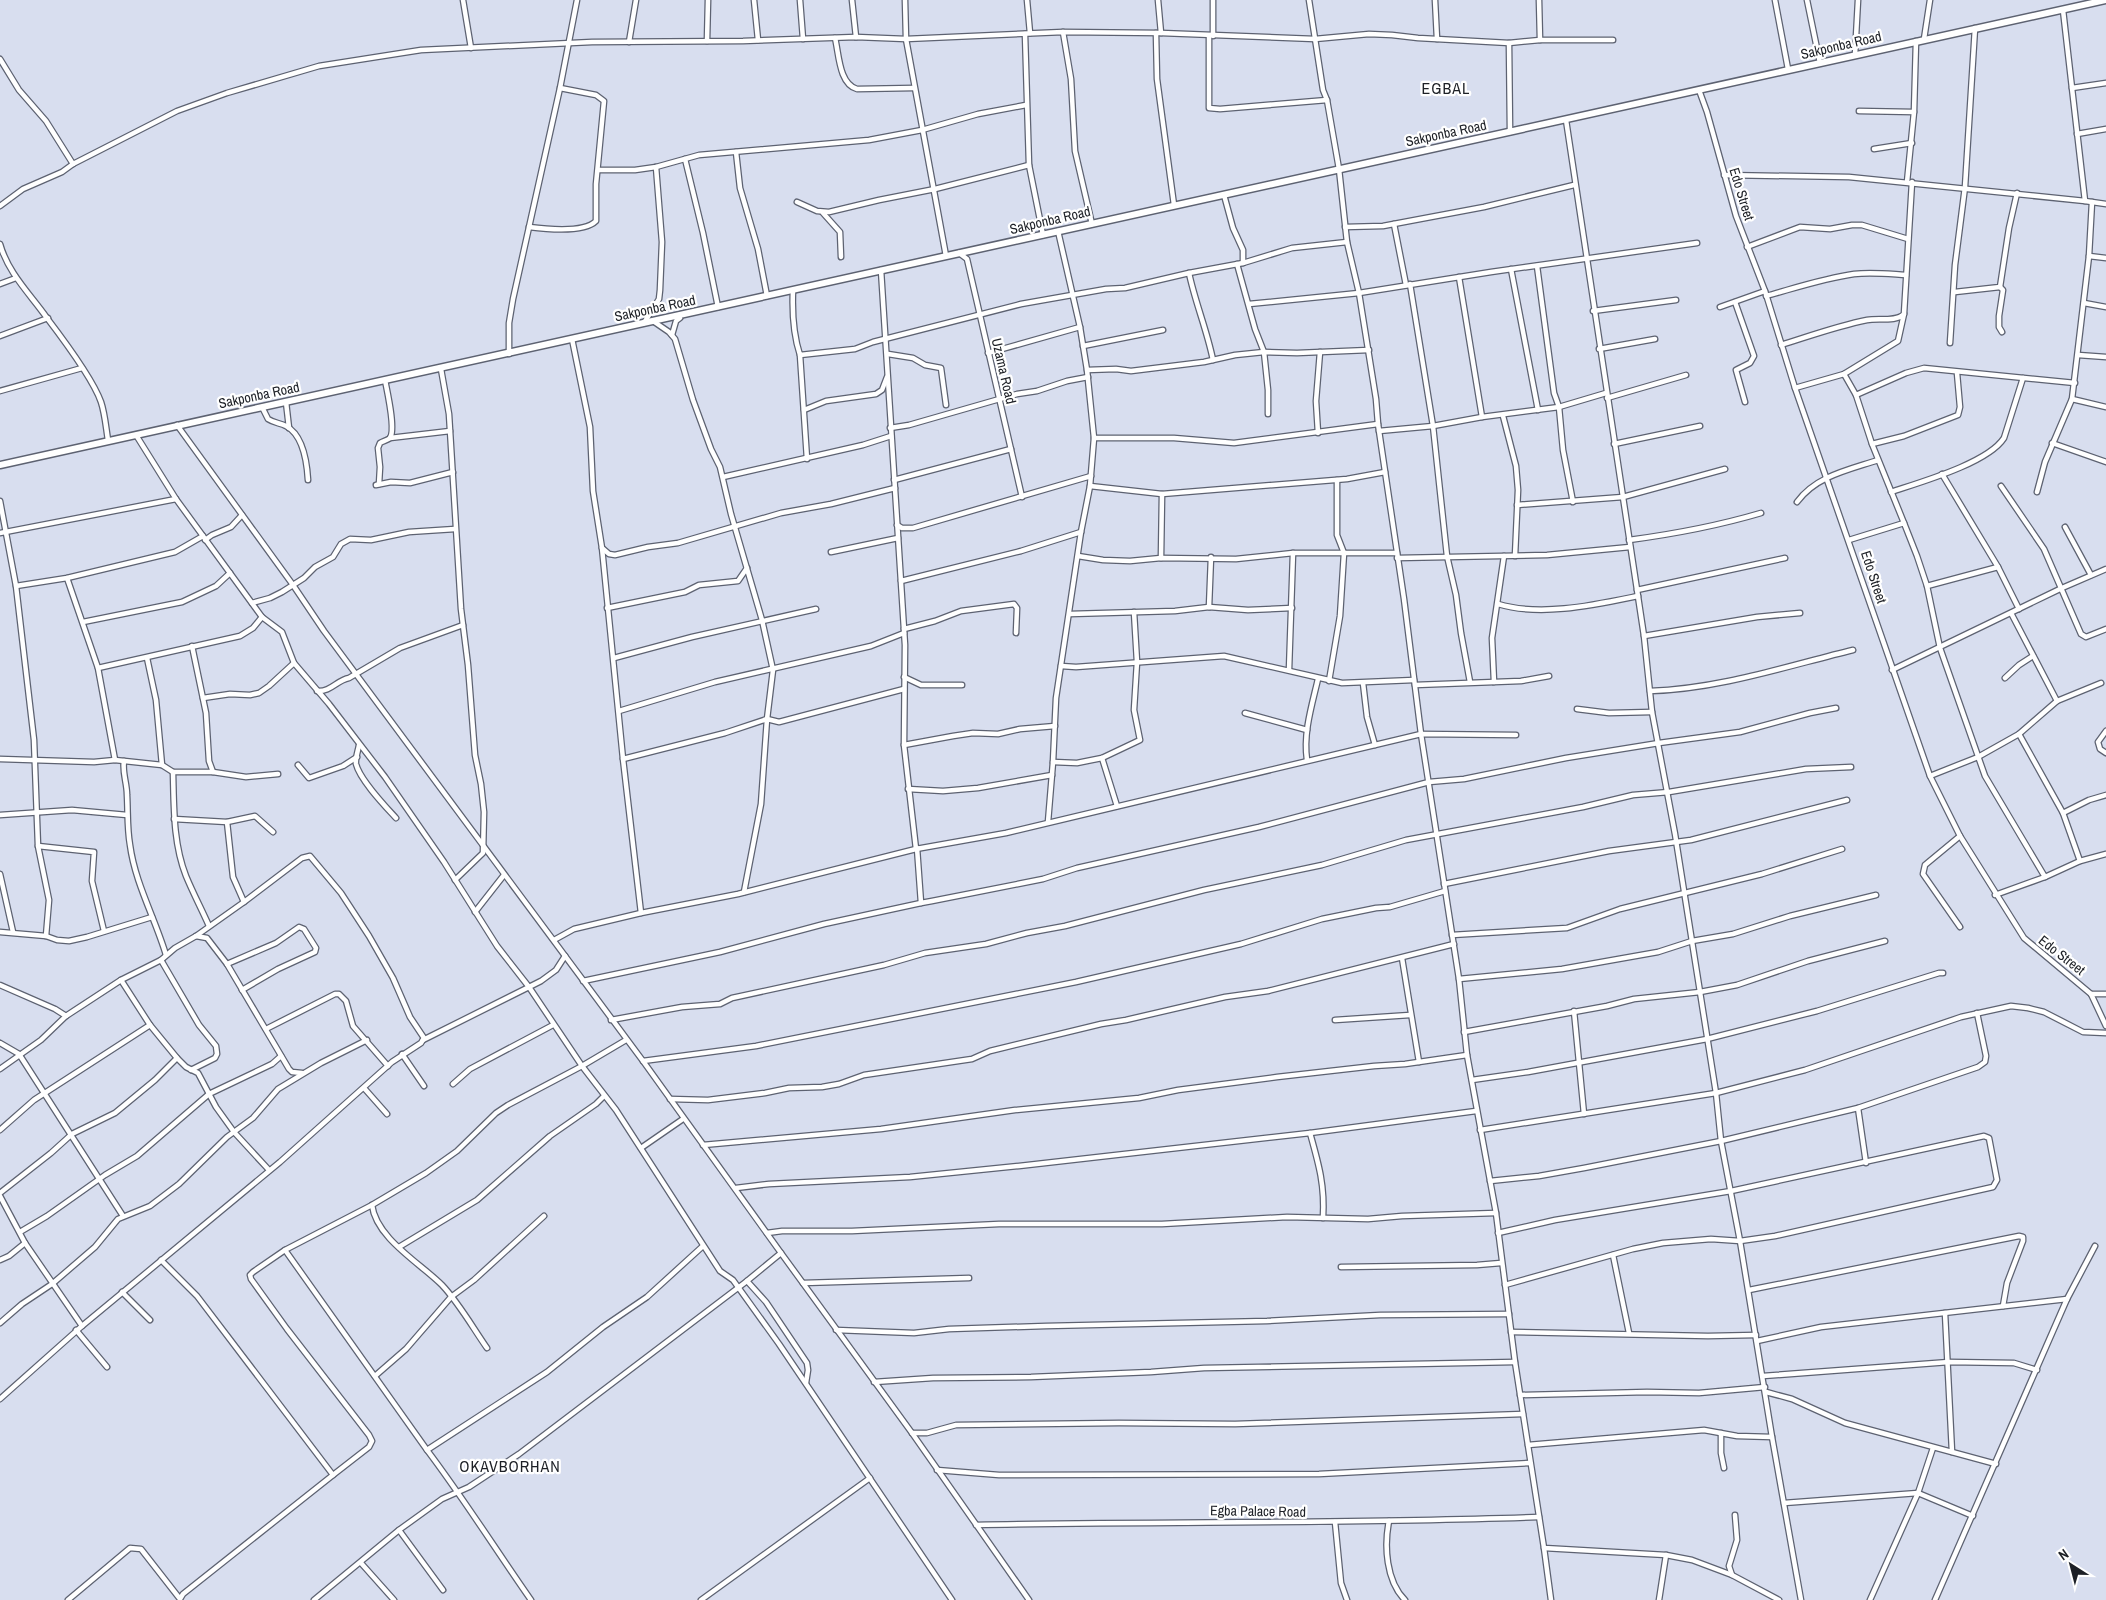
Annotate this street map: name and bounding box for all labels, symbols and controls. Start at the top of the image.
street label: Sakponba Road [1799,27,1883,63]
district label: EGBAL [1422,77,1470,99]
street label: Sakponba Road [1404,116,1488,150]
street label: Edo Street [1725,165,1759,223]
street label: Sakponba Road [1008,202,1092,238]
street label: Sakponba Road [613,291,697,325]
street label: Uzama Road [988,336,1020,406]
street label: Sakponba Road [217,378,301,412]
street label: Edo Street [1857,548,1891,606]
street label: Edo Street [2035,931,2089,979]
district label: OKAVBORHAN [459,1455,561,1477]
street label: Egba Palace Road [1210,1501,1306,1521]
north arrow [2046,1540,2096,1590]
text: N [2055,1545,2072,1564]

